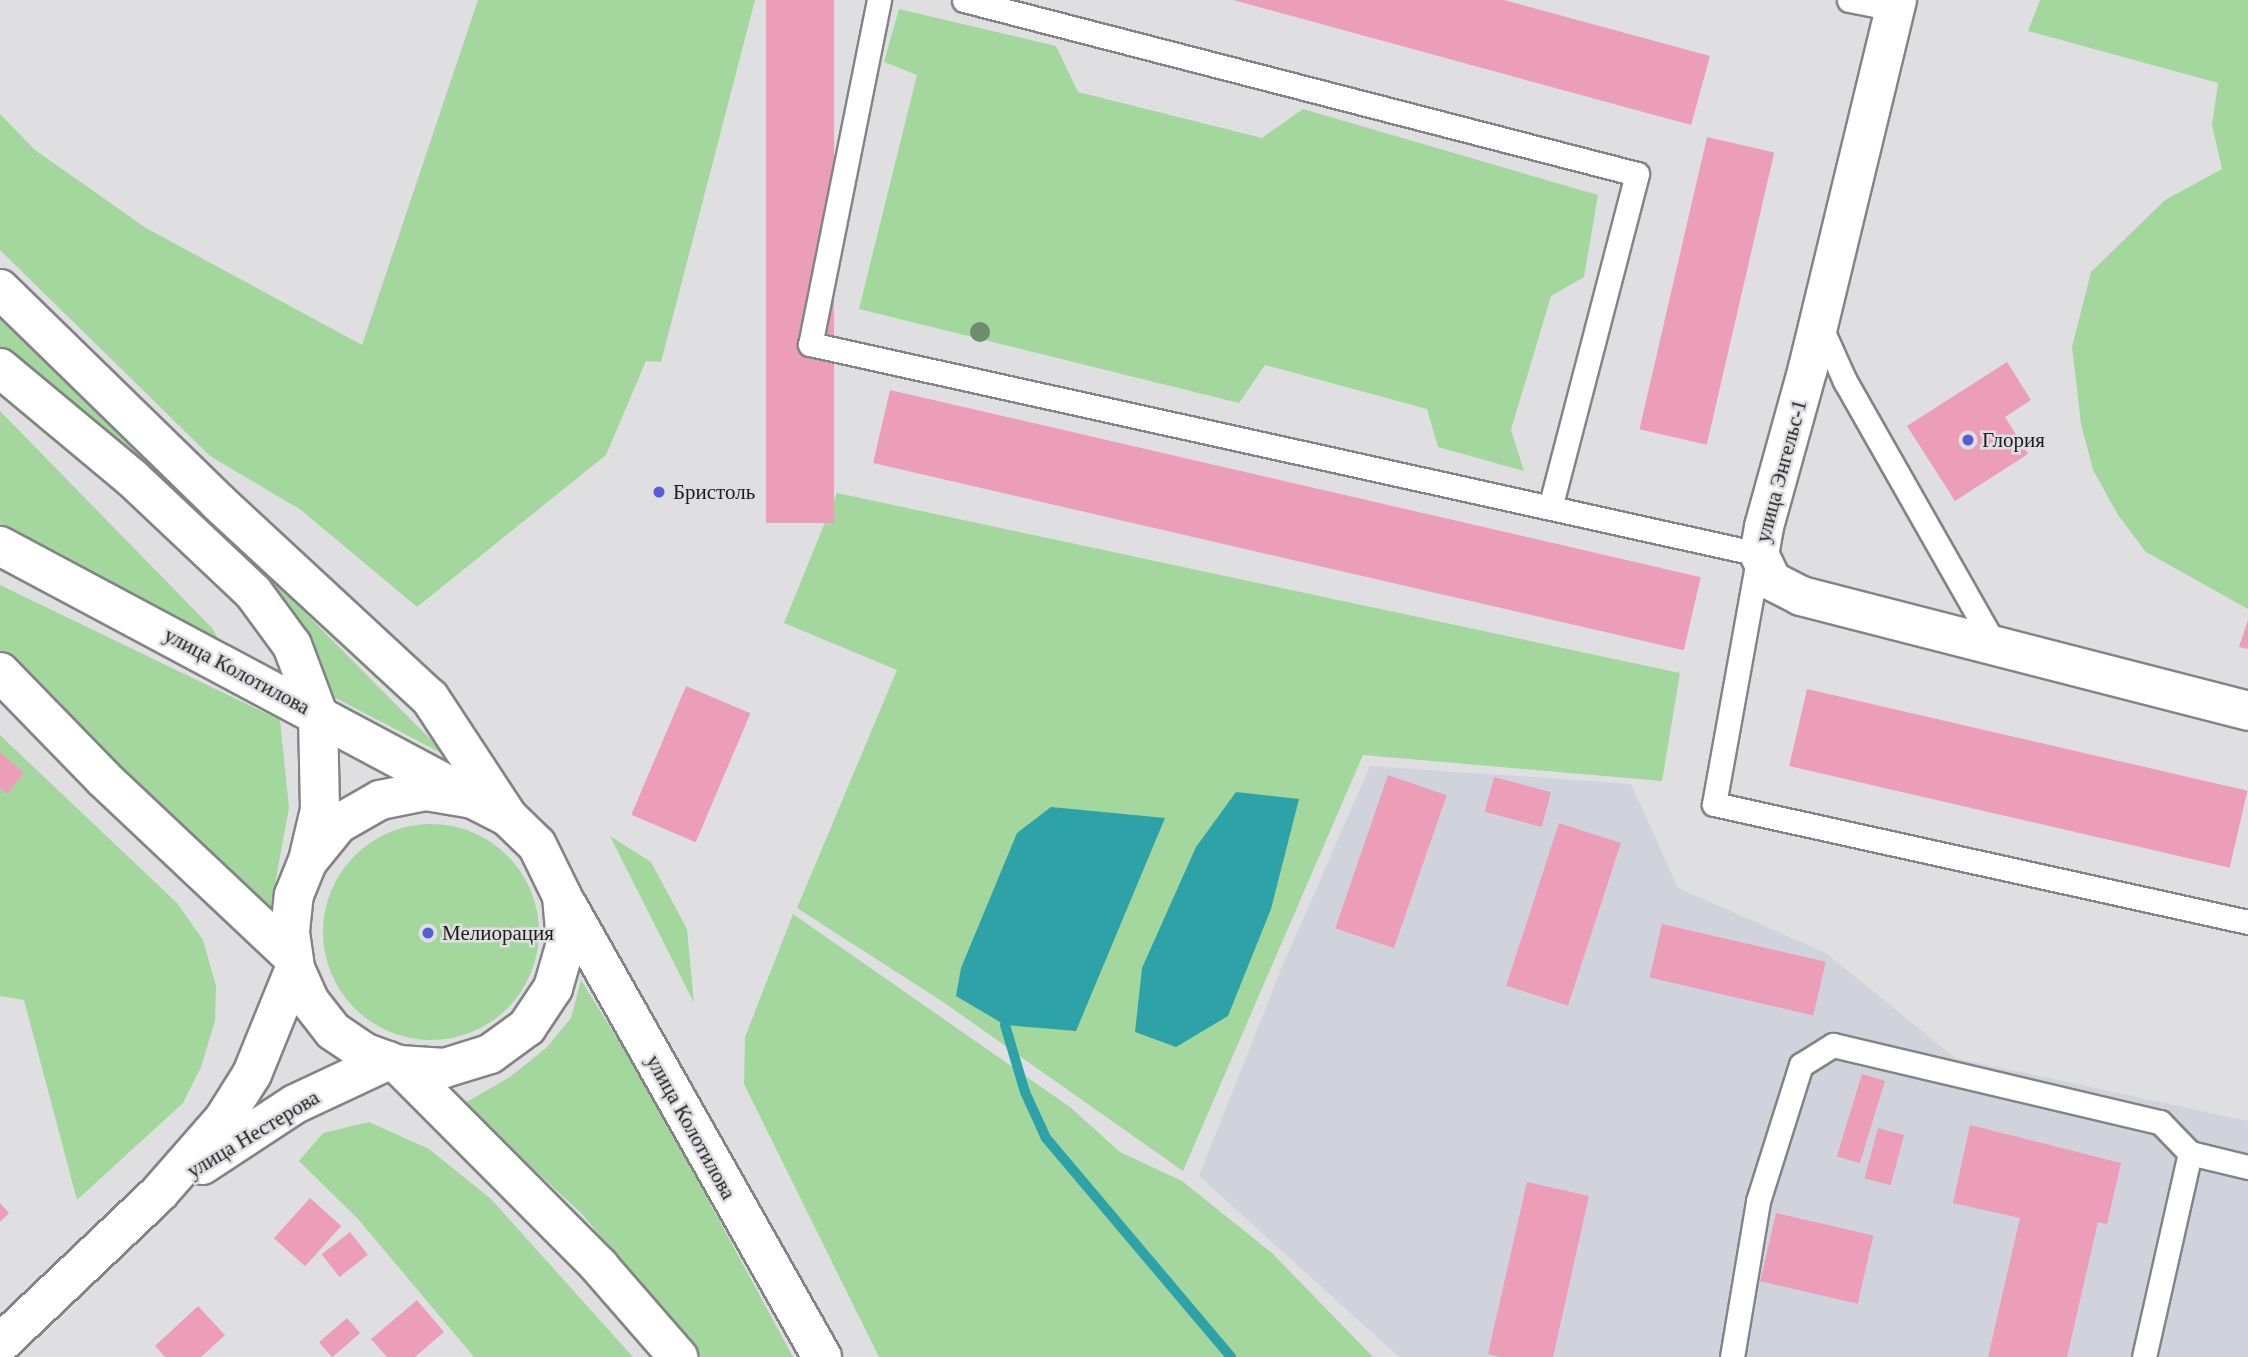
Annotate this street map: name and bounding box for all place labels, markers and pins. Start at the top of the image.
place label: Глория [1982,427,2045,453]
marker: Глория [1960,432,1976,448]
place label: Бристоль [673,479,755,505]
marker: Бристоль [651,484,667,500]
place label: Мелиорация [442,920,554,946]
marker: Мелиорация [420,925,436,941]

